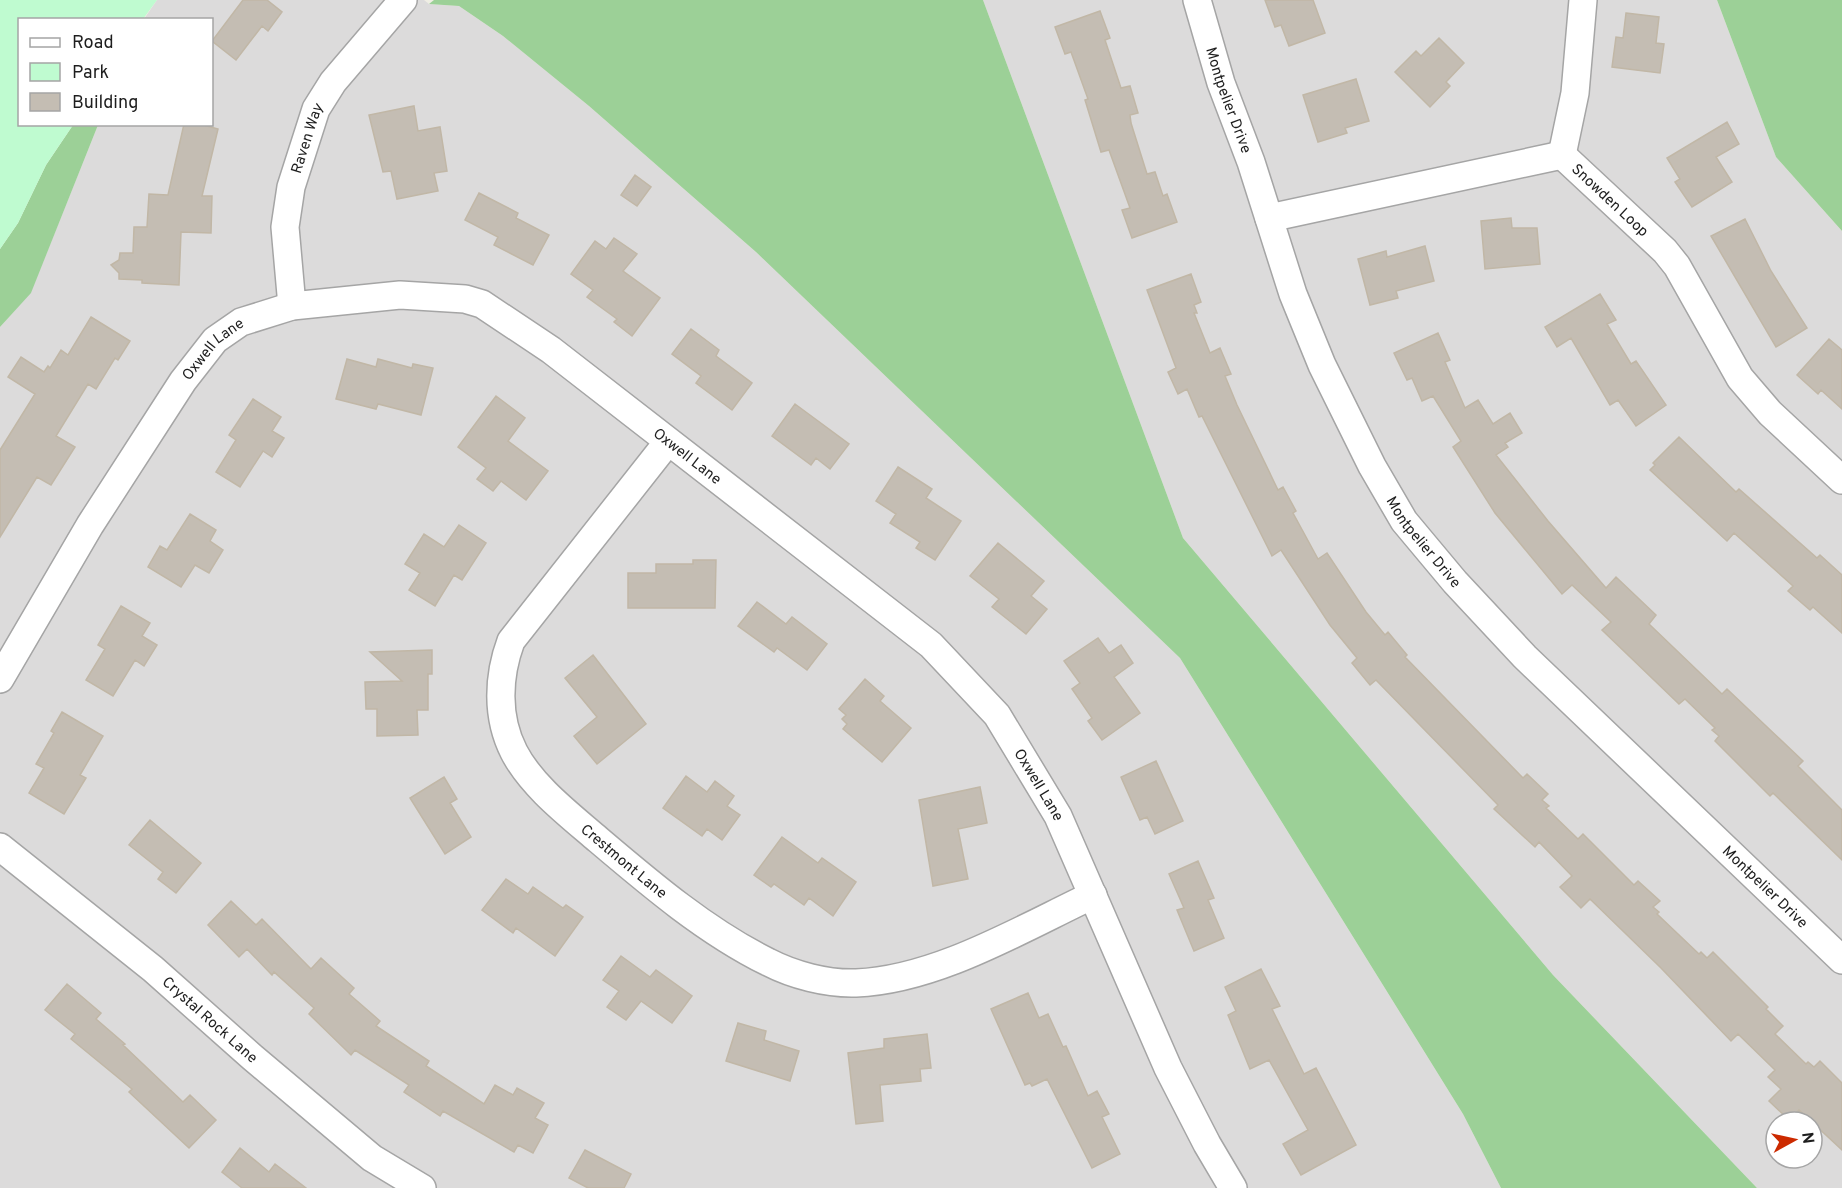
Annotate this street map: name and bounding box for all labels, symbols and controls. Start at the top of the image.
legend [18,18,213,126]
text: Road [72,32,114,55]
street label: Montpelier Drive [1200,45,1255,156]
text: Park [72,62,109,85]
text: Building [72,92,138,115]
street label: Raven Way [288,100,329,176]
street label: Snowden Loop [1567,160,1652,242]
street label: Oxwell Lane [179,315,248,385]
street label: Oxwell Lane [649,425,725,490]
street label: Montpelier Drive [1381,494,1464,593]
street label: Oxwell Lane [1009,746,1067,824]
street label: Crestmont Lane [576,821,670,904]
street label: Montpelier Drive [1717,842,1811,933]
street label: Crystal Rock Lane [157,973,261,1068]
north arrow [1764,1110,1824,1170]
text: N [1796,1131,1818,1145]

